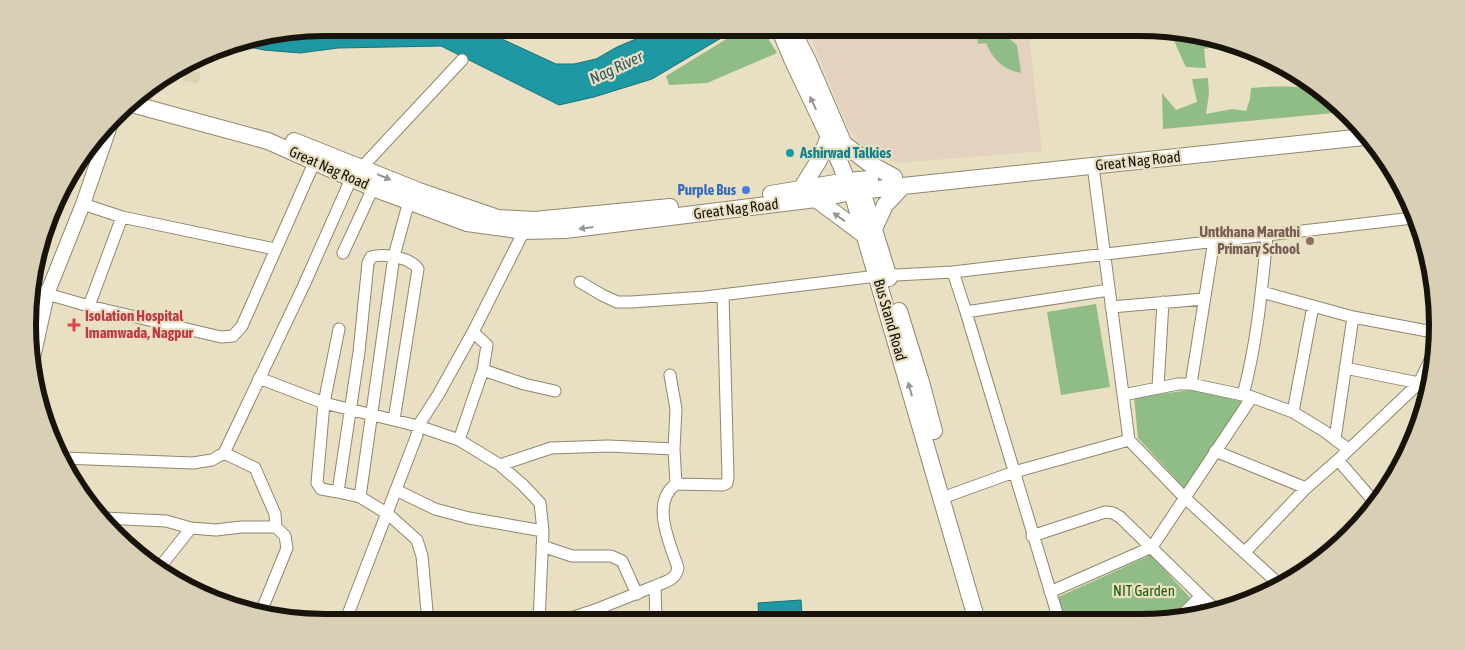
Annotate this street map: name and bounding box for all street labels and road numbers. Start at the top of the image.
street label: Great Nag Road [287,142,372,193]
street label: Great Nag Road [1095,148,1181,173]
street label: Great Nag Road [692,195,779,222]
street label: Bus Stand Road [871,277,910,363]

